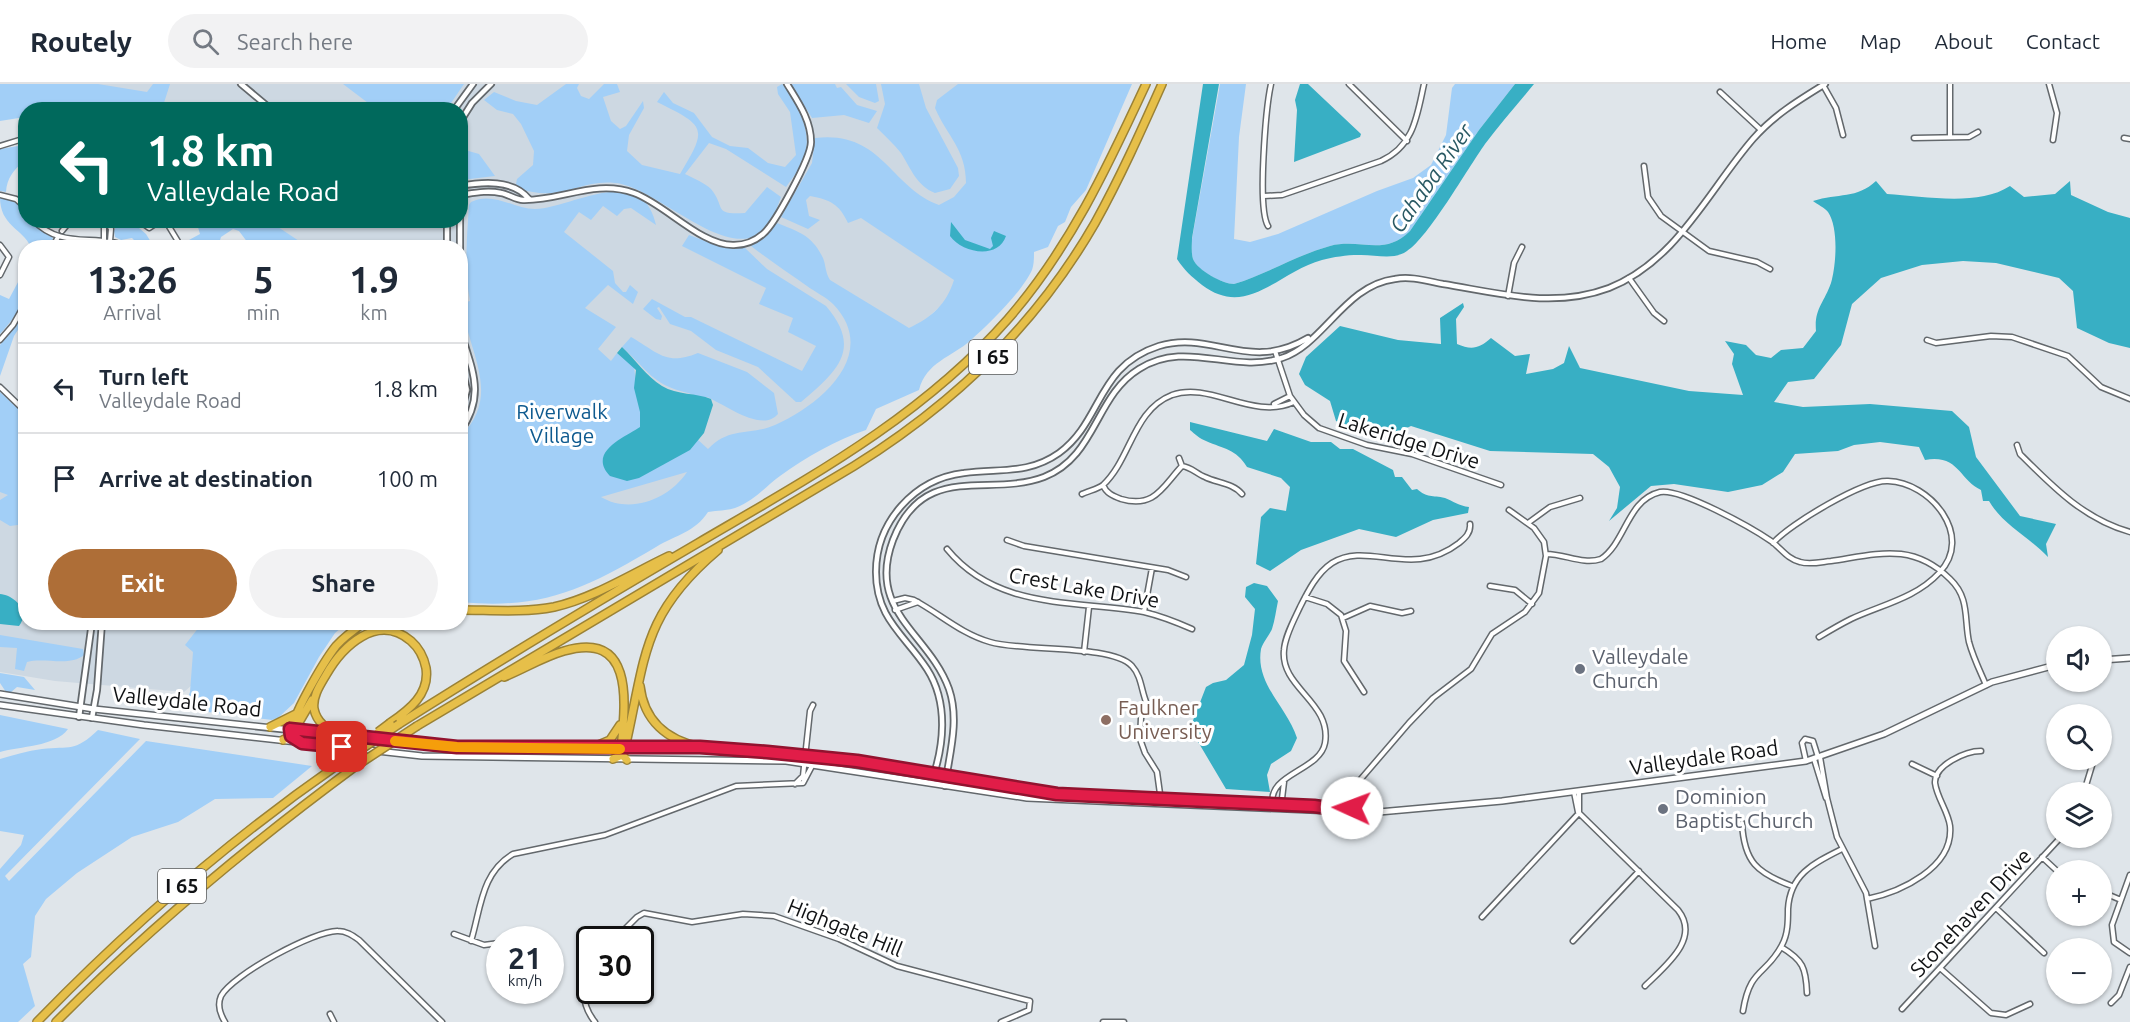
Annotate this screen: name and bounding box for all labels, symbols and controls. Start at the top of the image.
search box [168,14,588,68]
icon: search [189,25,222,58]
text: Routely [30,26,132,57]
text: Search here [237,29,353,54]
text: Home [1770,29,1827,53]
text: Map [1860,29,1901,53]
text: About [1934,29,1993,53]
text: Contact [2026,29,2100,53]
water label: Cahaba River [1384,118,1478,237]
icon: left [48,126,126,204]
text: 1.8 km [147,127,274,174]
text: Valleydale Road [147,176,340,206]
text: 13:26 [87,259,177,300]
text: 5 [253,259,273,300]
text: 1.9 [349,259,399,300]
text: Arrival [103,301,161,324]
text: min [247,301,280,324]
text: km [360,301,388,324]
road number: I 65 [969,340,1017,374]
text: Turn left [99,364,189,389]
icon: left [48,372,81,405]
text: 1.8 km [373,376,438,401]
text: Valleydale Road [99,389,242,412]
park label: Riverwalk Village [516,399,608,447]
street label: Lakeridge Drive [1336,407,1483,473]
icon: arrive [48,462,81,495]
text: Arrive at destination [99,466,313,491]
text: 100 m [377,466,438,491]
button: Exit [48,549,237,618]
button: Share [249,549,438,618]
street label: Crest Lake Drive [1007,562,1161,612]
map controls [2046,626,2112,1004]
button: sound [2046,626,2112,692]
place label: Valleydale Church [1592,644,1689,692]
marker: Valleydale Church [1573,662,1587,676]
street label: Valleydale Road [111,681,263,721]
place label: Faulkner University [1118,695,1212,743]
button: search [2046,704,2112,770]
marker: Faulkner University [1099,713,1113,727]
pin [316,721,367,772]
icon: arrive [325,730,358,763]
street label: Valleydale Road [1628,735,1780,779]
position arrow [1320,776,1384,840]
button: layers [2046,782,2112,848]
place label: Dominion Baptist Church [1675,784,1814,832]
marker: Dominion Baptist Church [1656,802,1670,816]
street label: Stonehaven Drive [1905,843,2036,981]
button: + [2046,860,2112,926]
road number: I 65 [158,869,206,903]
street label: Highgate Hill [784,893,906,961]
speed limit sign: 30 [576,926,654,1004]
button: − [2046,938,2112,1004]
text: 21 [508,941,542,975]
text: km/h [508,972,542,989]

